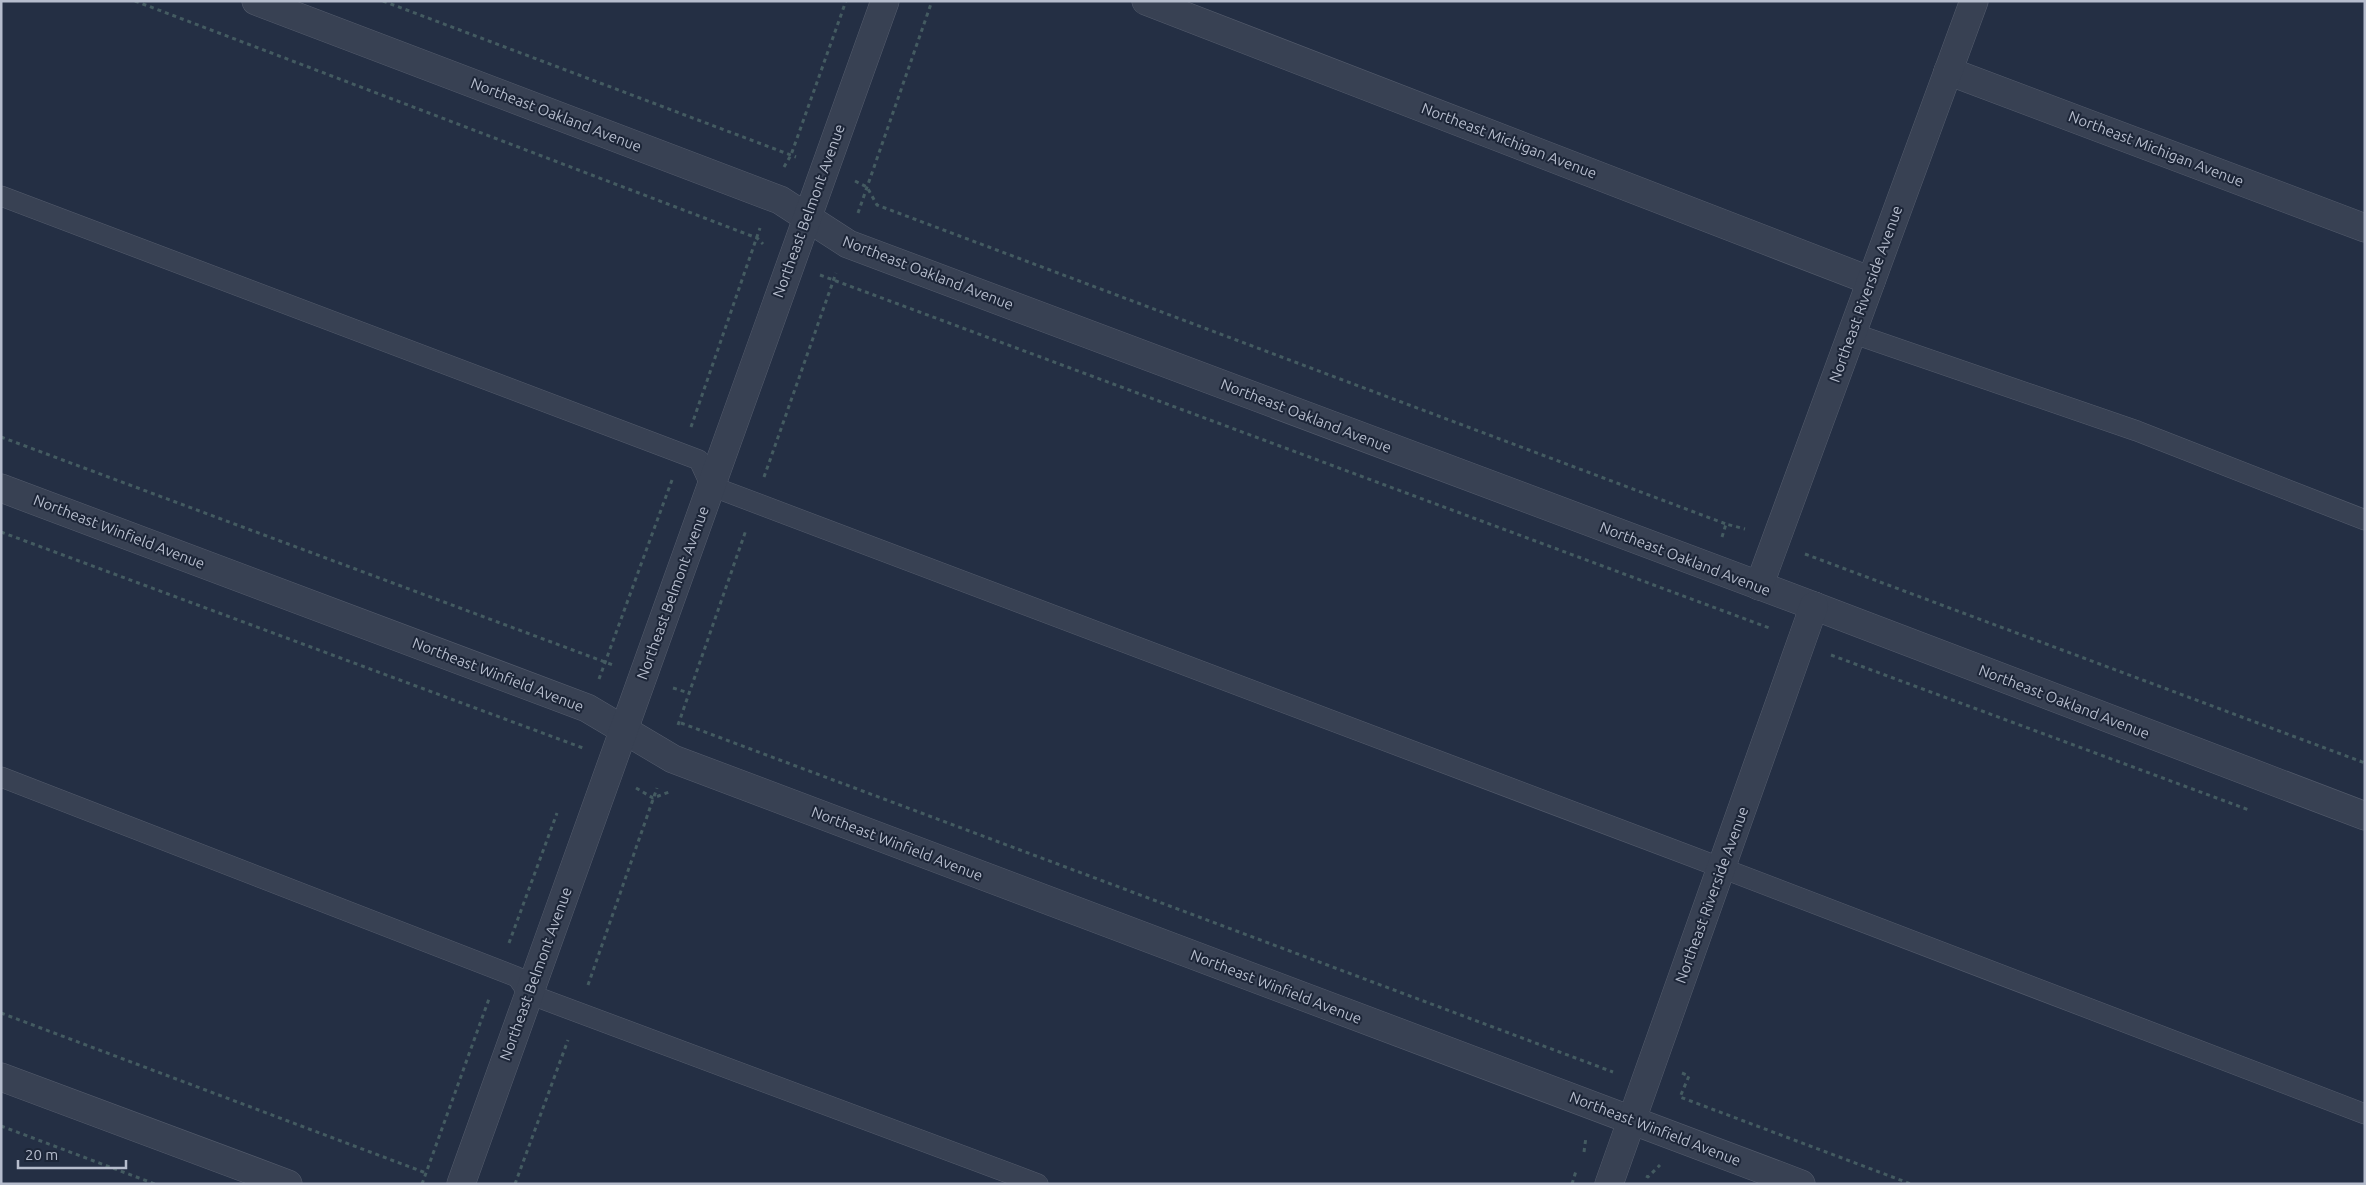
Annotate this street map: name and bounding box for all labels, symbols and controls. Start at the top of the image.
street label: Northeast Oakland Avenue [468,74,644,155]
street label: Northeast Michigan Avenue [1419,99,1599,182]
street label: Northeast Michigan Avenue [2066,107,2246,190]
street label: Northeast Belmont Avenue [769,122,848,300]
street label: Northeast Riverside Avenue [1826,203,1905,385]
street label: Northeast Oakland Avenue [840,232,1016,313]
street label: Northeast Oakland Avenue [1218,375,1394,456]
street label: Northeast Winfield Avenue [31,491,207,572]
street label: Northeast Belmont Avenue [633,504,712,682]
street label: Northeast Oakland Avenue [1597,518,1773,599]
street label: Northeast Winfield Avenue [410,634,586,715]
street label: Northeast Oakland Avenue [1976,661,2152,742]
street label: Northeast Winfield Avenue [809,803,985,884]
street label: Northeast Riverside Avenue [1672,804,1751,986]
street label: Northeast Belmont Avenue [496,885,575,1063]
street label: Northeast Winfield Avenue [1188,946,1364,1027]
street label: Northeast Winfield Avenue [1567,1088,1743,1169]
scale bar [18,1138,125,1170]
text: 20 m [25,1146,58,1163]

